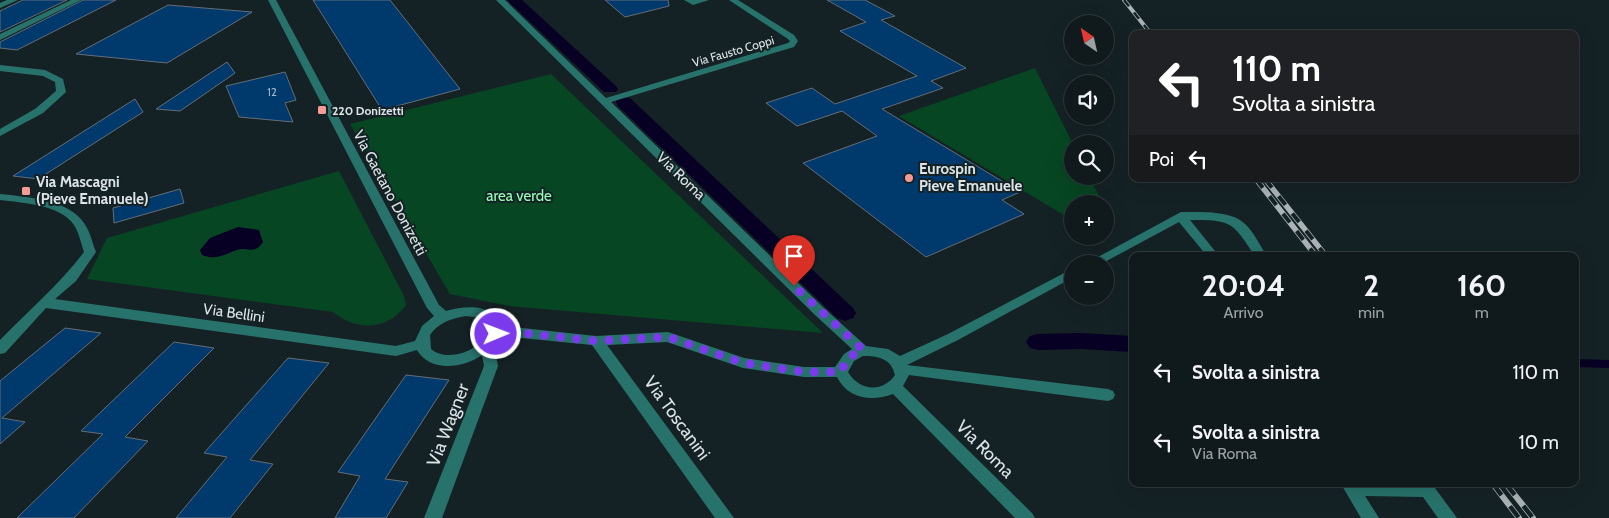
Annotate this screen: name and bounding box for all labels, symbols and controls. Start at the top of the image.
north arrow [1064,15,1114,65]
map controls [1064,15,1114,305]
street label: Via Fausto Coppi [690,32,776,70]
text: 110 m [1232,47,1321,90]
icon: left [1149,50,1214,115]
button: sound [1064,75,1114,125]
house number: 12 [267,85,277,99]
text: Svolta a sinistra [1232,90,1375,117]
place label: 220 Donizetti [332,103,404,118]
marker: 220 Donizetti [316,104,328,116]
street label: Via Gaetano Donizetti [349,127,431,259]
button: search [1064,135,1114,185]
icon: left [1184,145,1212,173]
street label: Via Roma [653,148,710,204]
text: Poi [1149,148,1174,171]
place label: Eurospin Pieve Emanuele [919,160,1023,195]
marker: Eurospin Pieve Emanuele [903,172,915,184]
place label: Via Mascagni (Pieve Emanuele) [36,173,149,208]
marker: Via Mascagni (Pieve Emanuele) [20,185,32,197]
park label: area verde [486,187,552,205]
button: + [1064,195,1114,245]
pin [773,235,815,286]
icon: arrive [780,242,808,270]
button: − [1064,255,1114,305]
text: 20:04 [1202,267,1285,304]
text: 2 [1363,267,1379,304]
text: 160 [1457,267,1506,304]
street label: Via Bellini [202,300,266,326]
text: Arrivo [1224,303,1263,322]
text: min [1358,303,1384,322]
text: m [1475,303,1489,322]
position arrow [469,307,521,359]
icon: left [1149,358,1177,386]
text: Svolta a sinistra [1192,361,1320,384]
text: 110 m [1512,361,1559,384]
street label: Via Toscanini [639,372,715,464]
street label: Via Wagner [422,380,474,470]
street label: Via Roma [951,415,1019,483]
text: Svolta a sinistra [1192,421,1320,444]
icon: left [1149,428,1177,456]
text: 10 m [1519,431,1559,454]
text: Via Roma [1192,444,1257,463]

